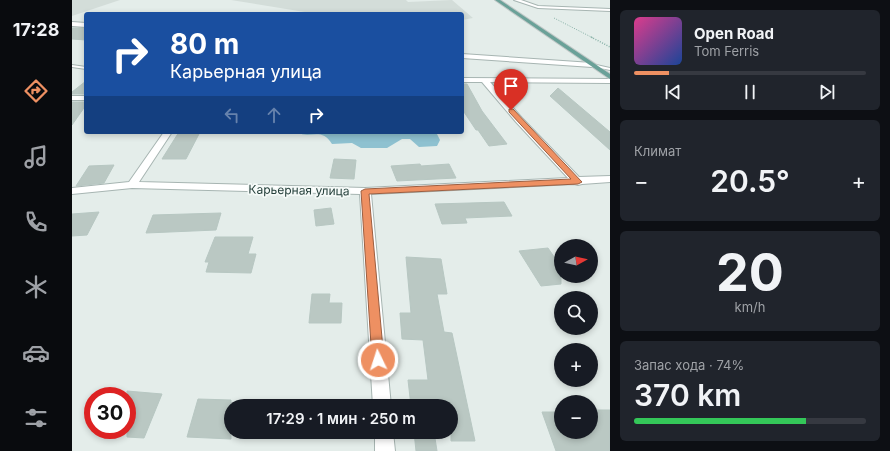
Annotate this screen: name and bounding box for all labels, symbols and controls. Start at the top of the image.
text: 17:28 [13,19,59,40]
text: Open Road [694,24,774,43]
text: 80 m [170,27,239,61]
icon: right [104,28,156,80]
text: Tom Ferris [694,43,759,59]
text: Карьерная улица [170,61,322,82]
pin [494,69,528,110]
icon: arrive [500,75,522,97]
icon: directions [22,77,50,105]
icon: previous [662,81,684,103]
icon: pause [739,81,761,103]
icon: next [816,81,838,103]
icon: left [221,104,243,126]
icon: ahead [263,104,285,126]
icon: right [305,104,327,126]
icon: music [22,143,50,171]
text: Климат [634,143,681,159]
text: 20.5° [710,163,790,199]
text: − [634,168,649,194]
text: + [851,168,866,194]
street label: Карьерная улица [248,182,350,198]
icon: phone [22,208,50,236]
north arrow [554,239,598,283]
map controls [554,239,598,439]
text: 20 [716,241,784,304]
icon: climate [22,273,50,301]
button: search [554,291,598,335]
text: km/h [735,299,765,315]
icon: car [22,339,50,367]
position arrow [357,339,399,381]
button: + [554,343,598,387]
text: Запас хода · 74% [634,357,744,373]
text: 370 km [634,377,741,413]
speed limit sign: 30 [84,387,136,439]
button: − [554,395,598,439]
icon: filters [22,404,50,432]
text: 17:29 · 1 мин · 250 m [266,409,416,428]

